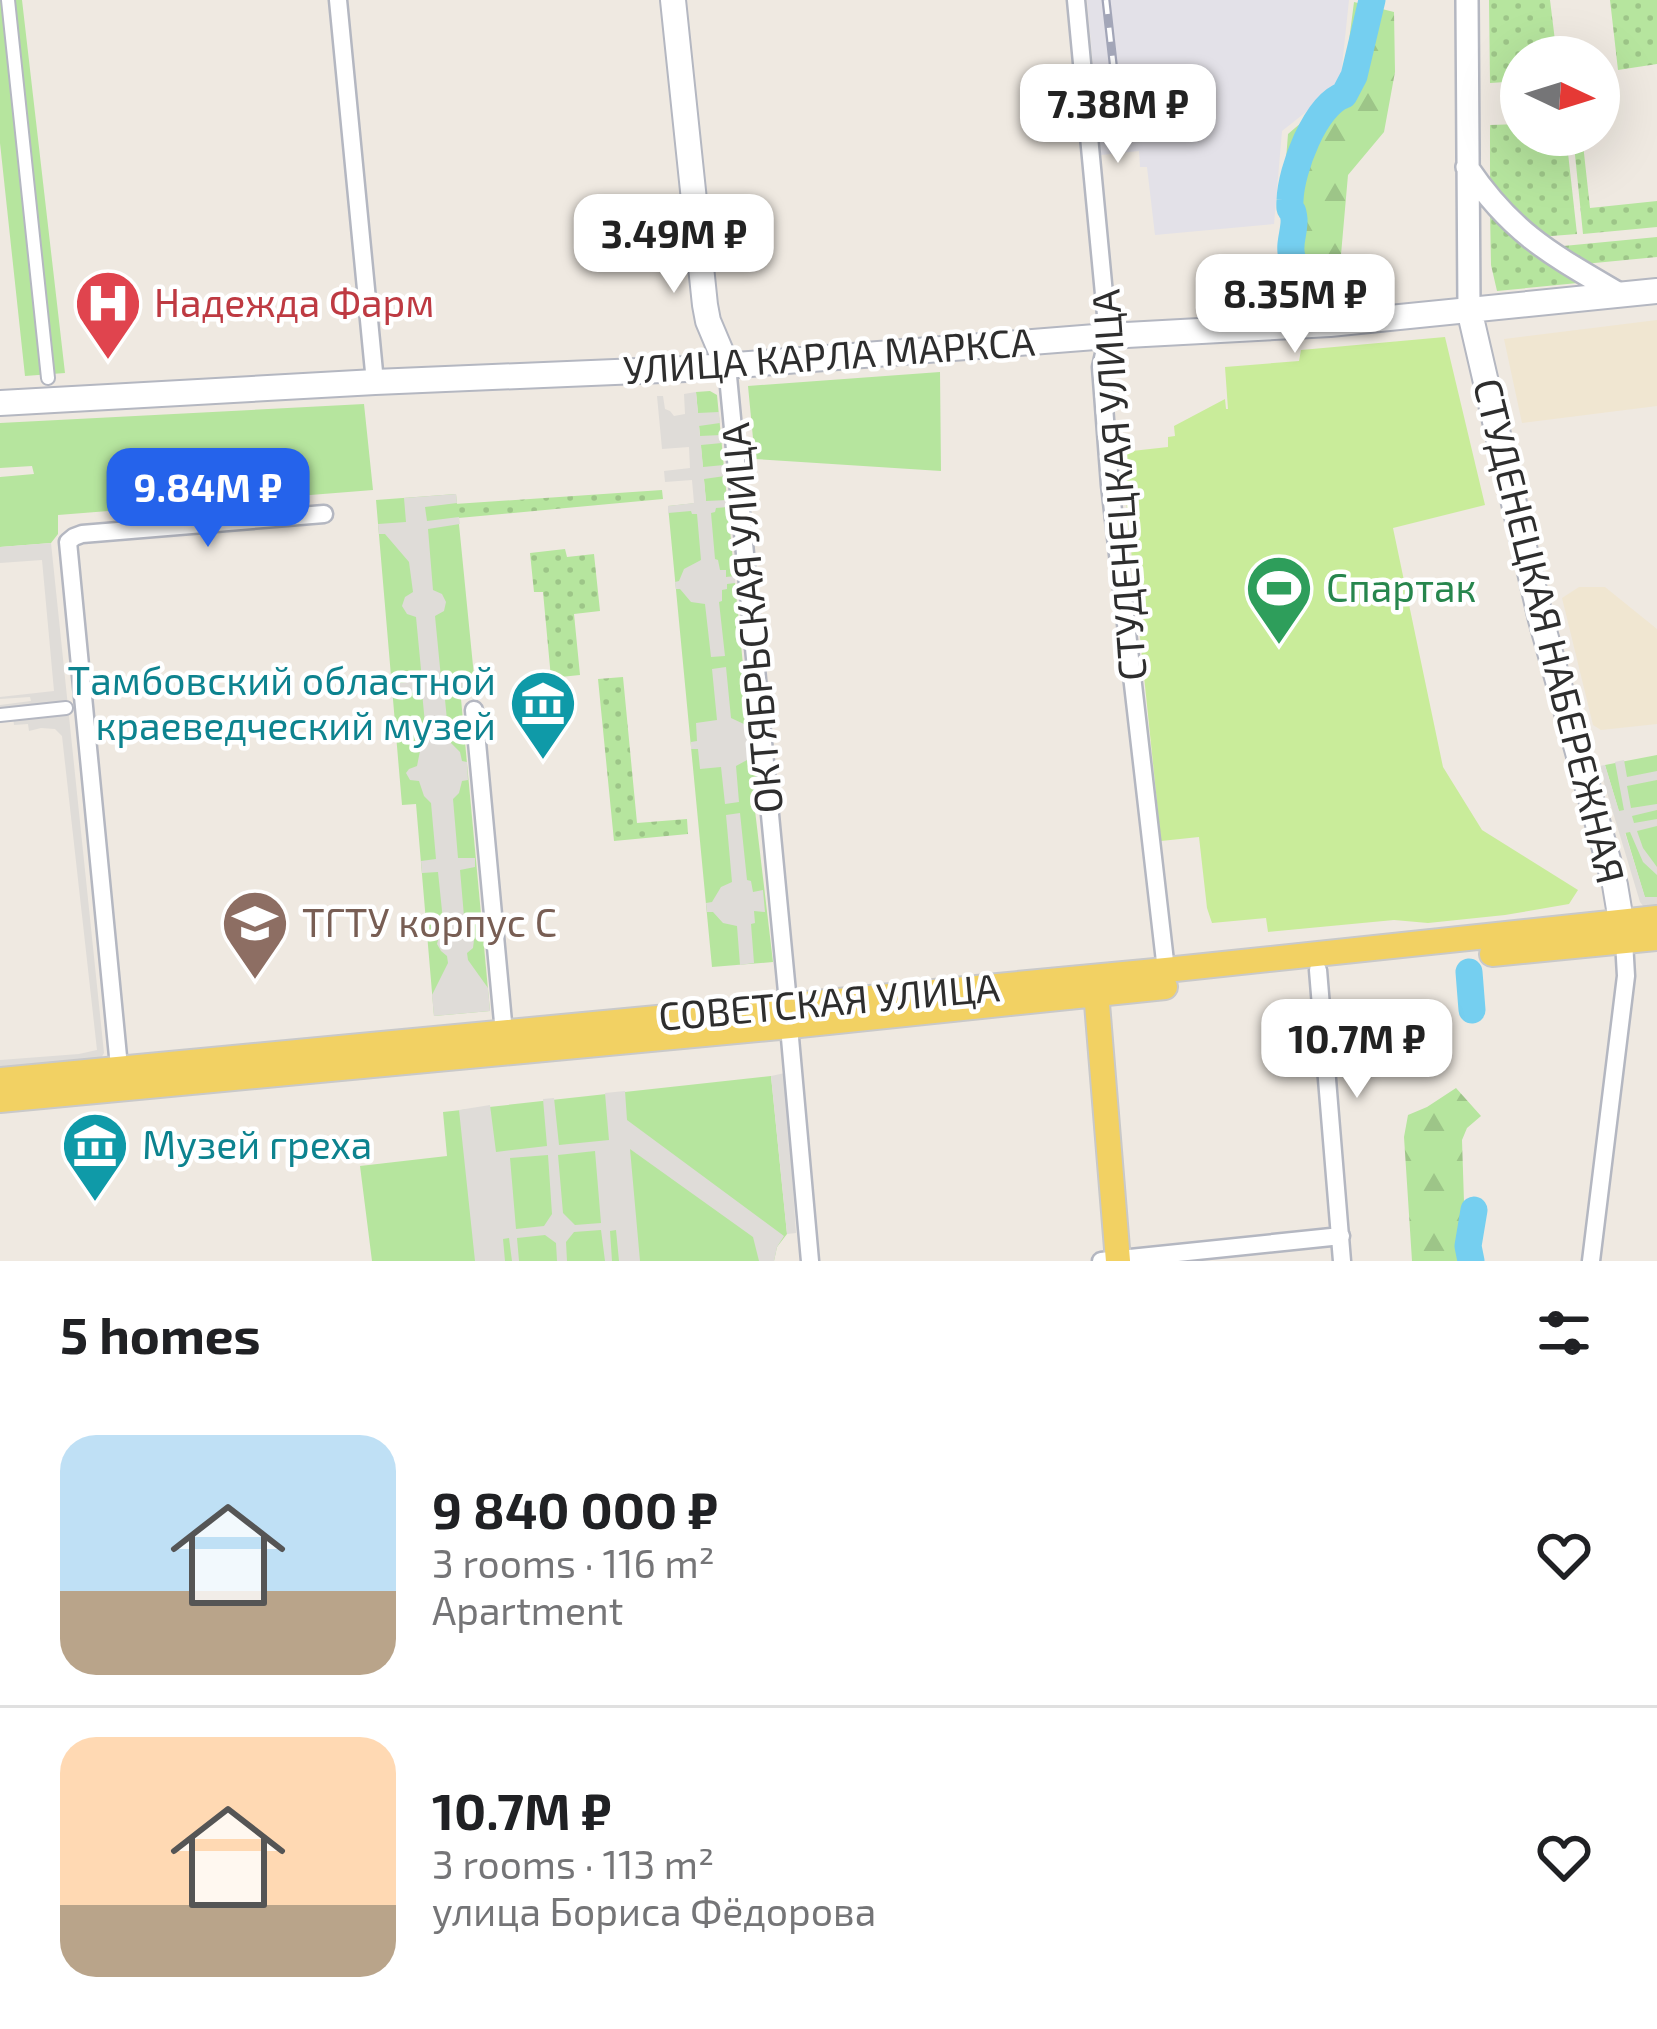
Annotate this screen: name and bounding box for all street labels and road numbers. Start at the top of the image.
street label: СТУДЕНЕЦКАЯ УЛИЦА [1080,288,1155,683]
street label: УЛИЦА КАРЛА МАРКСА [622,317,1036,392]
street label: СТУДЕНЕЦКАЯ НАБЕРЕЖНАЯ [1465,373,1636,888]
street label: ОКТЯБРЬСКАЯ УЛИЦА [710,421,791,815]
street label: СОВЕТСКАЯ УЛИЦА [656,962,1001,1039]

